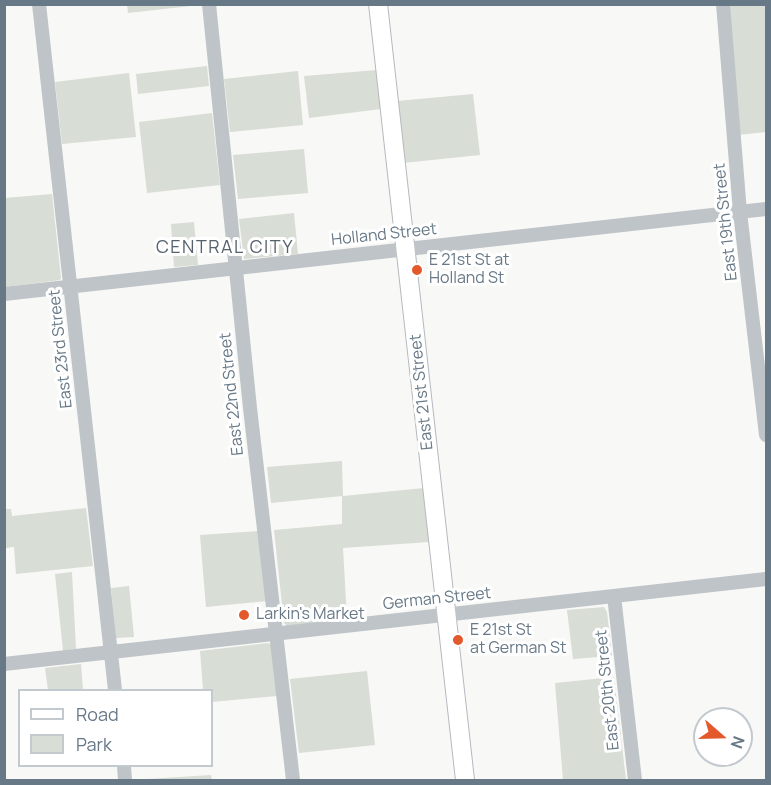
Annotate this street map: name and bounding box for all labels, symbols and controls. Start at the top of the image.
street label: East 19th Street [710,162,742,282]
street label: Holland Street [330,220,438,250]
district label: CENTRAL CITY [156,237,294,259]
place label: E 21st St at Holland St [429,251,509,289]
marker: E 21st St at Holland St [410,263,424,277]
street label: East 23rd Street [45,289,77,409]
street label: East 22nd Street [216,332,248,456]
street label: East 21st Street [406,333,438,451]
street label: German Street [382,584,492,614]
place label: Larkin's Market [256,605,365,625]
marker: Larkin's Market [237,608,251,622]
place label: E 21st St at German St [470,621,566,659]
street label: East 20th Street [592,629,624,751]
marker: E 21st St at German St [451,633,465,647]
legend [18,689,213,767]
text: Road [76,702,119,726]
north arrow [693,707,753,767]
text: Park [76,732,112,756]
text: N [726,733,750,752]

